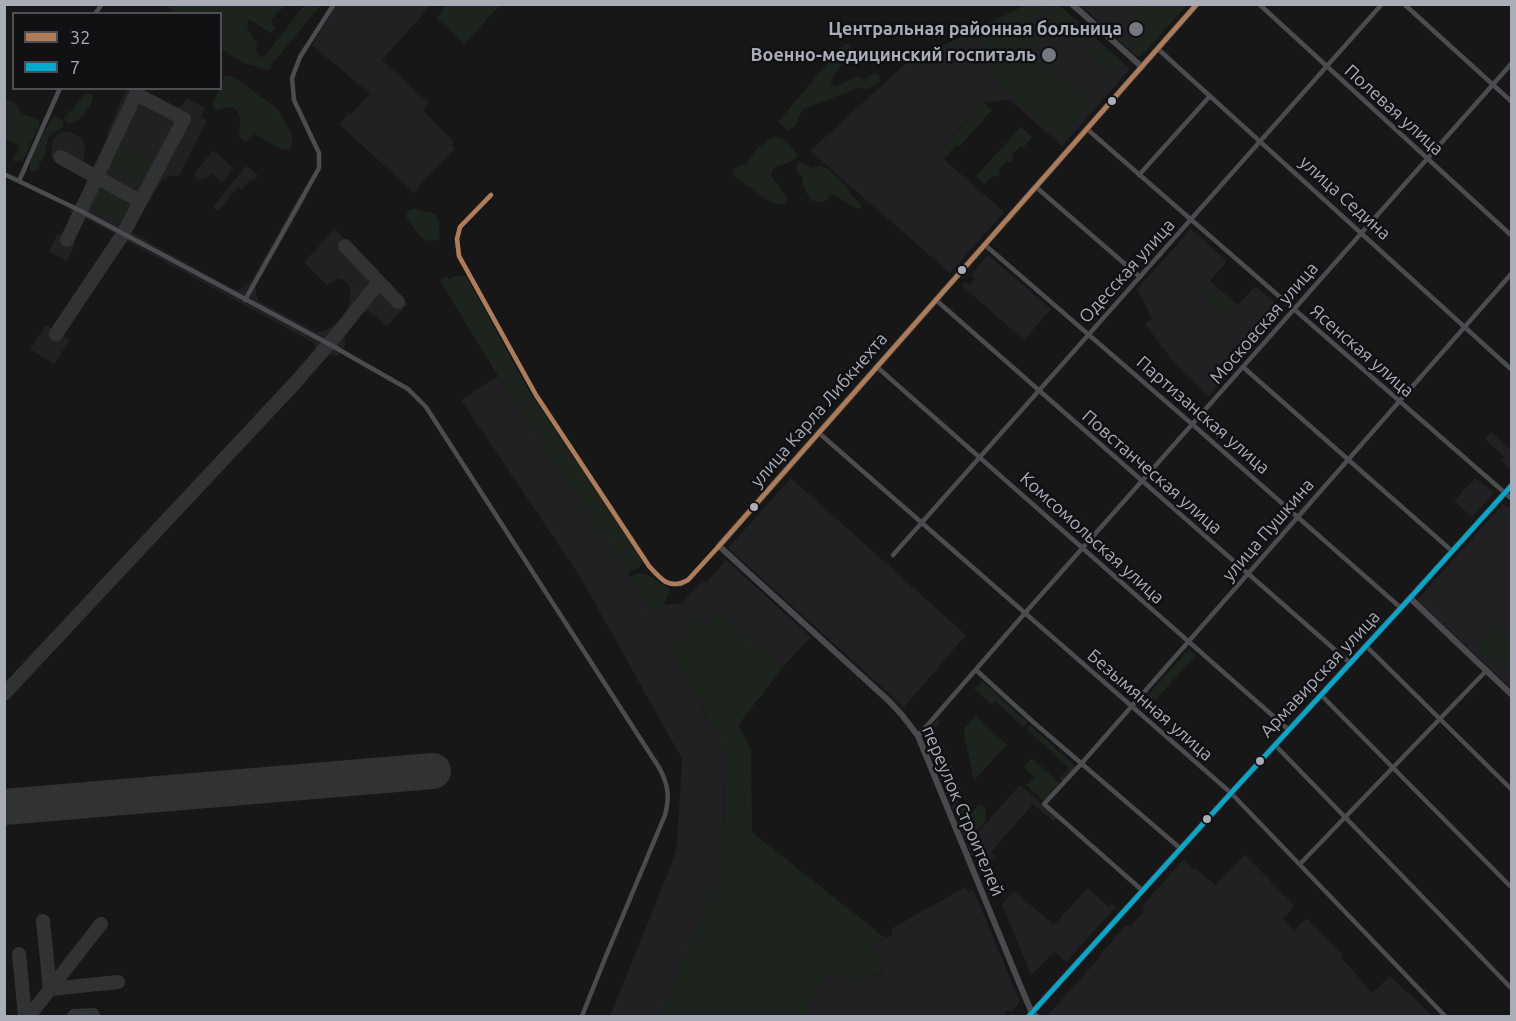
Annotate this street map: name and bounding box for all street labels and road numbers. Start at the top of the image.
street label: Полевая улица [1340,60,1448,160]
street label: улица Седина [1295,151,1395,245]
street label: Одесская улица [1075,215,1179,327]
street label: Московская улица [1205,258,1323,388]
street label: Ясенская улица [1306,300,1418,402]
street label: улица Карла Либкнехта [746,328,892,492]
street label: Партизанская улица [1132,351,1274,479]
street label: Повстанческая улица [1078,405,1226,539]
street label: Комсомольская улица [1015,468,1169,608]
street label: улица Пушкина [1218,474,1318,586]
street label: Армавирская улица [1256,606,1384,742]
street label: Безымянная улица [1083,645,1217,765]
street label: переулок Строителей [917,723,1009,899]

